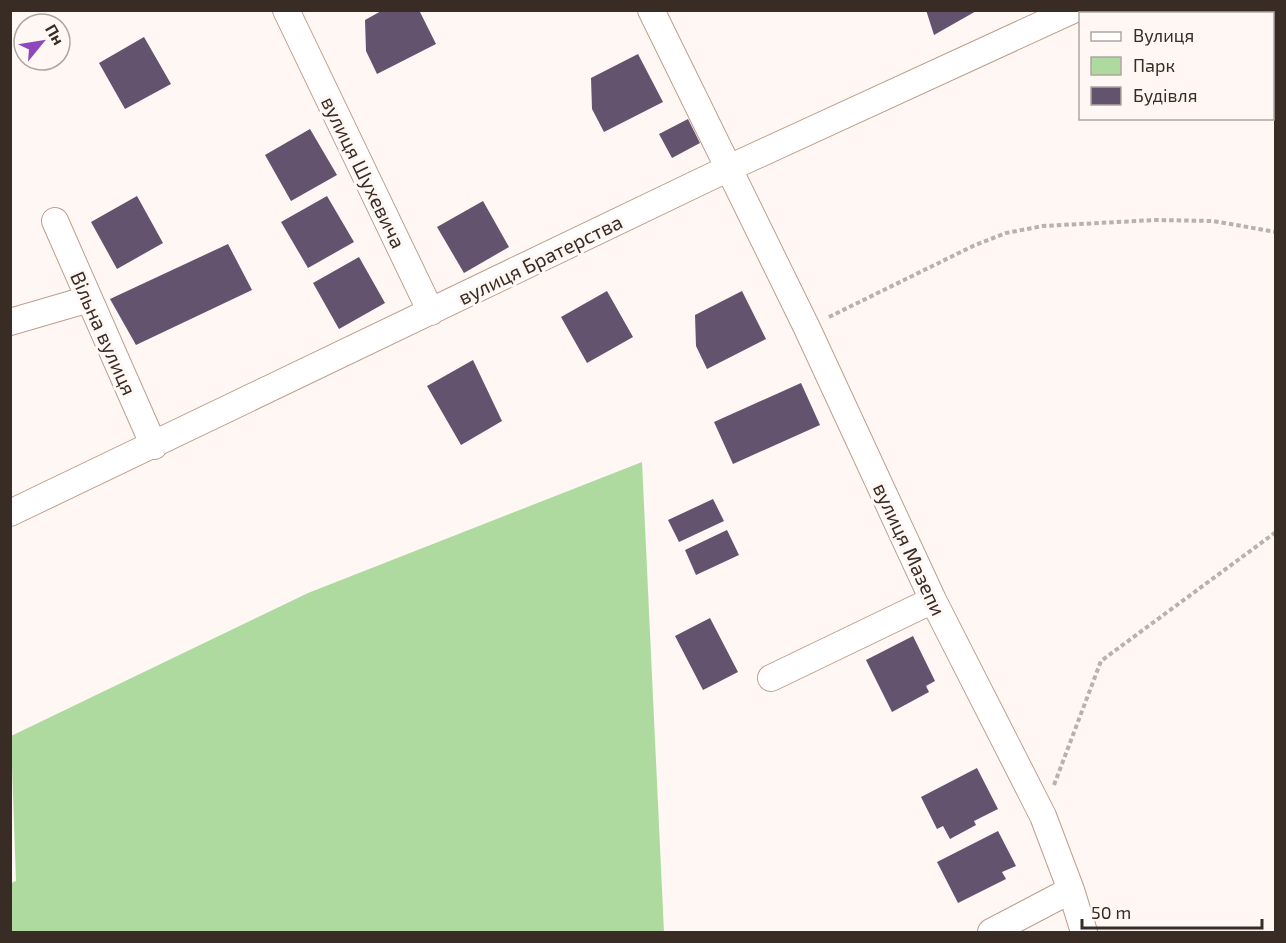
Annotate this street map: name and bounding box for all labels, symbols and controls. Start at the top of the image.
north arrow [12,12,72,72]
legend [1079,12,1274,120]
text: Пн [42,20,69,48]
text: Вулиця [1133,24,1194,46]
text: Парк [1133,54,1175,76]
text: Будівля [1133,84,1197,106]
street label: вулиця Шухевича [316,92,411,252]
street label: вулиця Братерства [454,209,626,310]
street label: Вільна вулиця [65,267,142,399]
street label: вулиця Мазепи [868,479,951,620]
scale bar [1082,892,1262,930]
text: 50 m [1091,901,1131,923]

